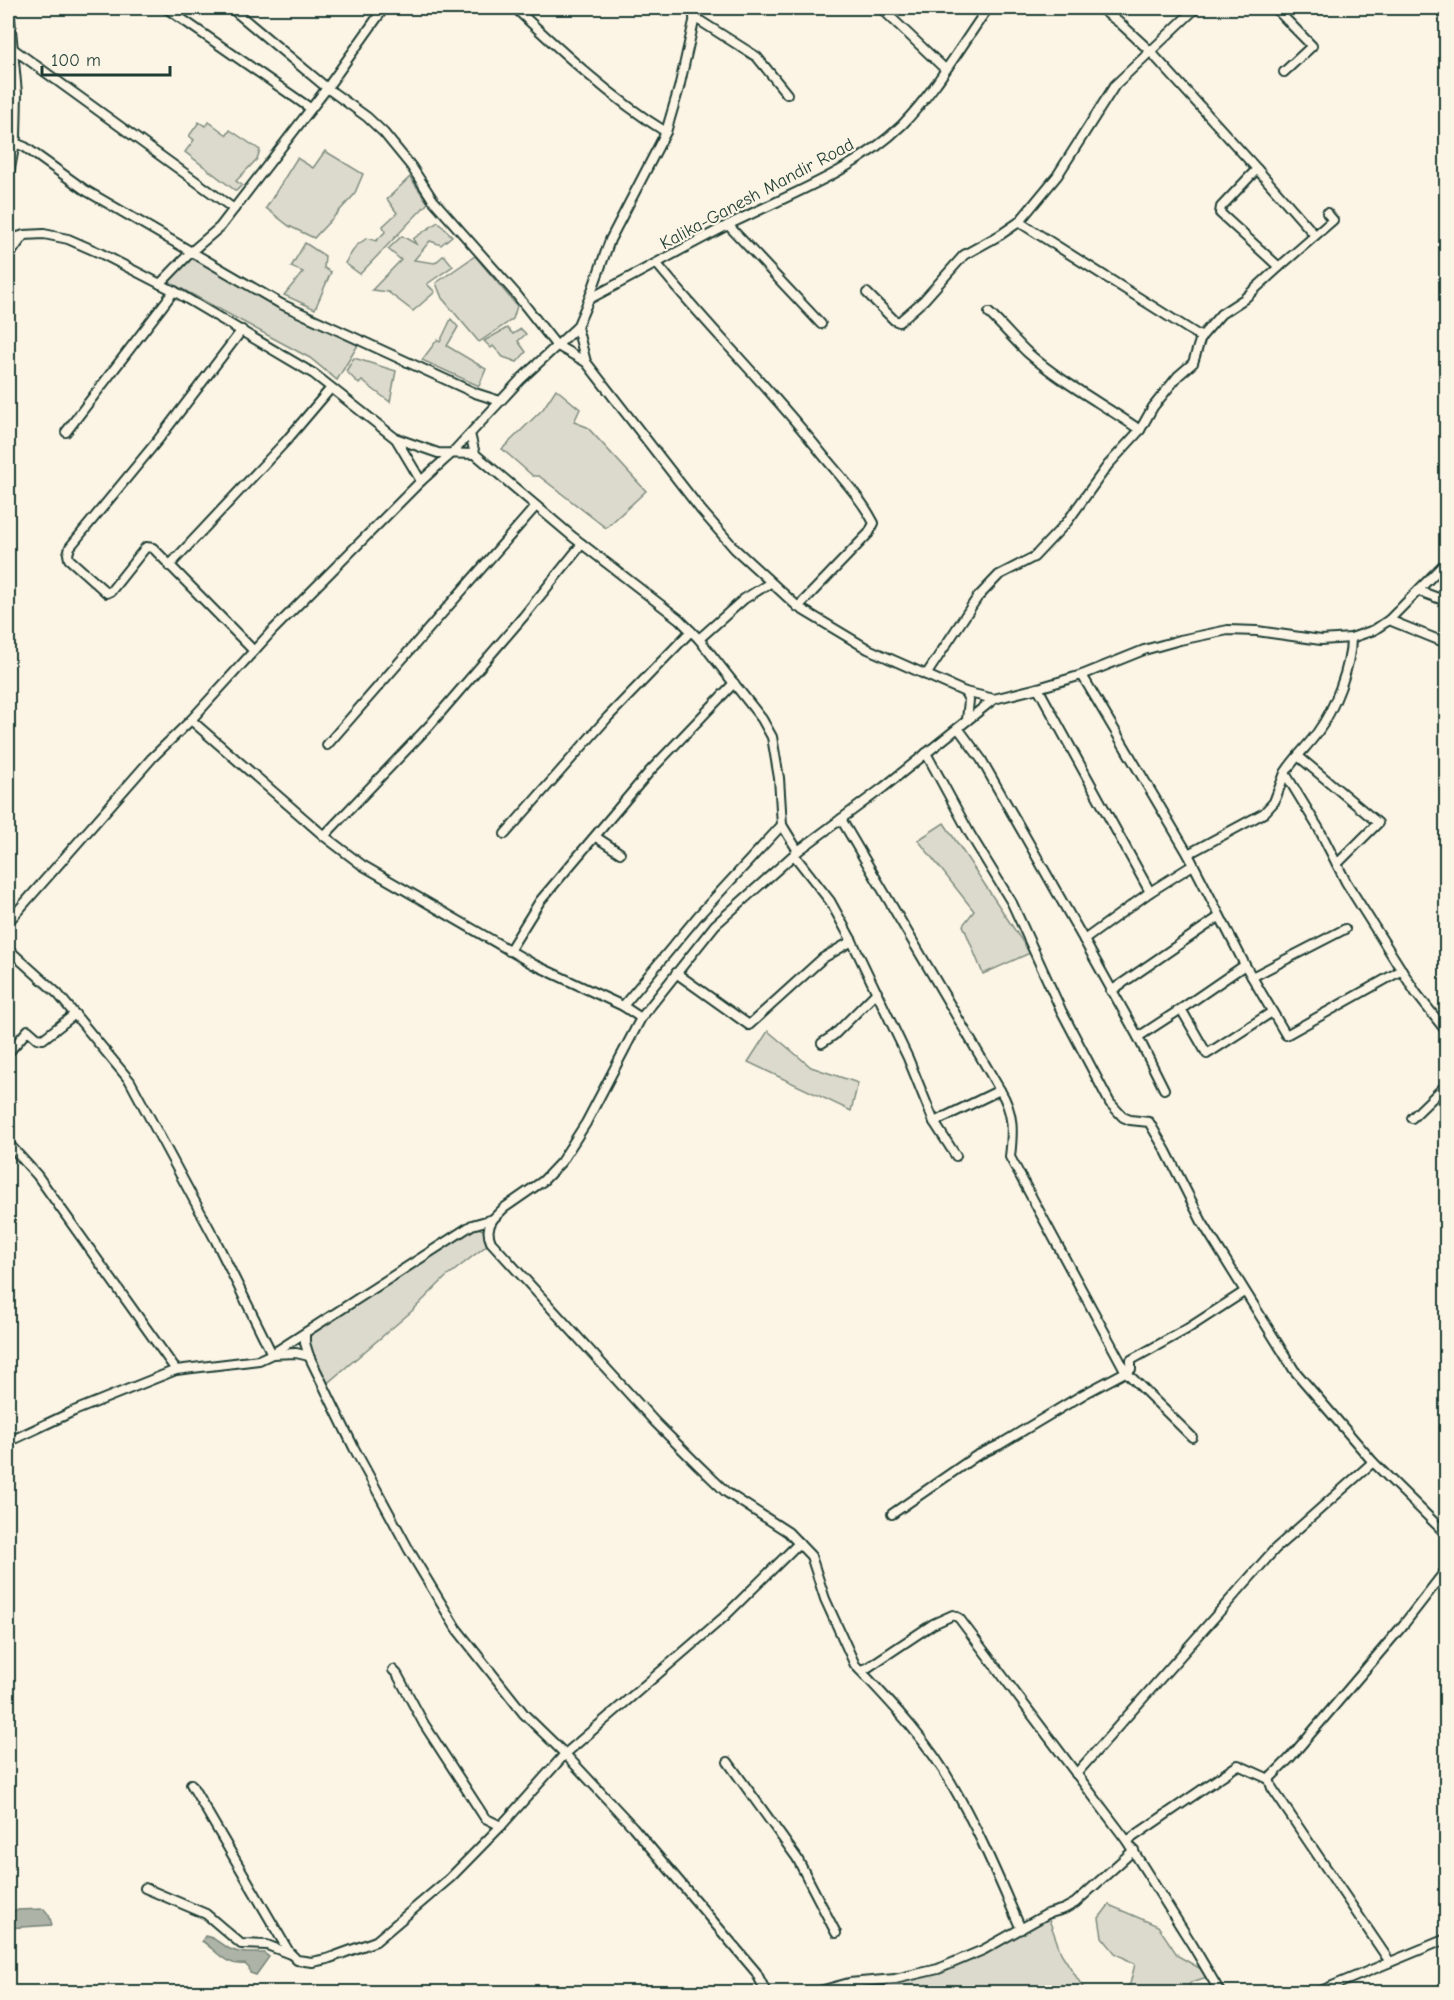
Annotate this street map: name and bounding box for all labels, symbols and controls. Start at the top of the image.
scale bar [42,39,170,77]
text: 100 m [51,50,101,71]
street label: Kalika-Ganesh Mandir Road [656,134,858,254]

